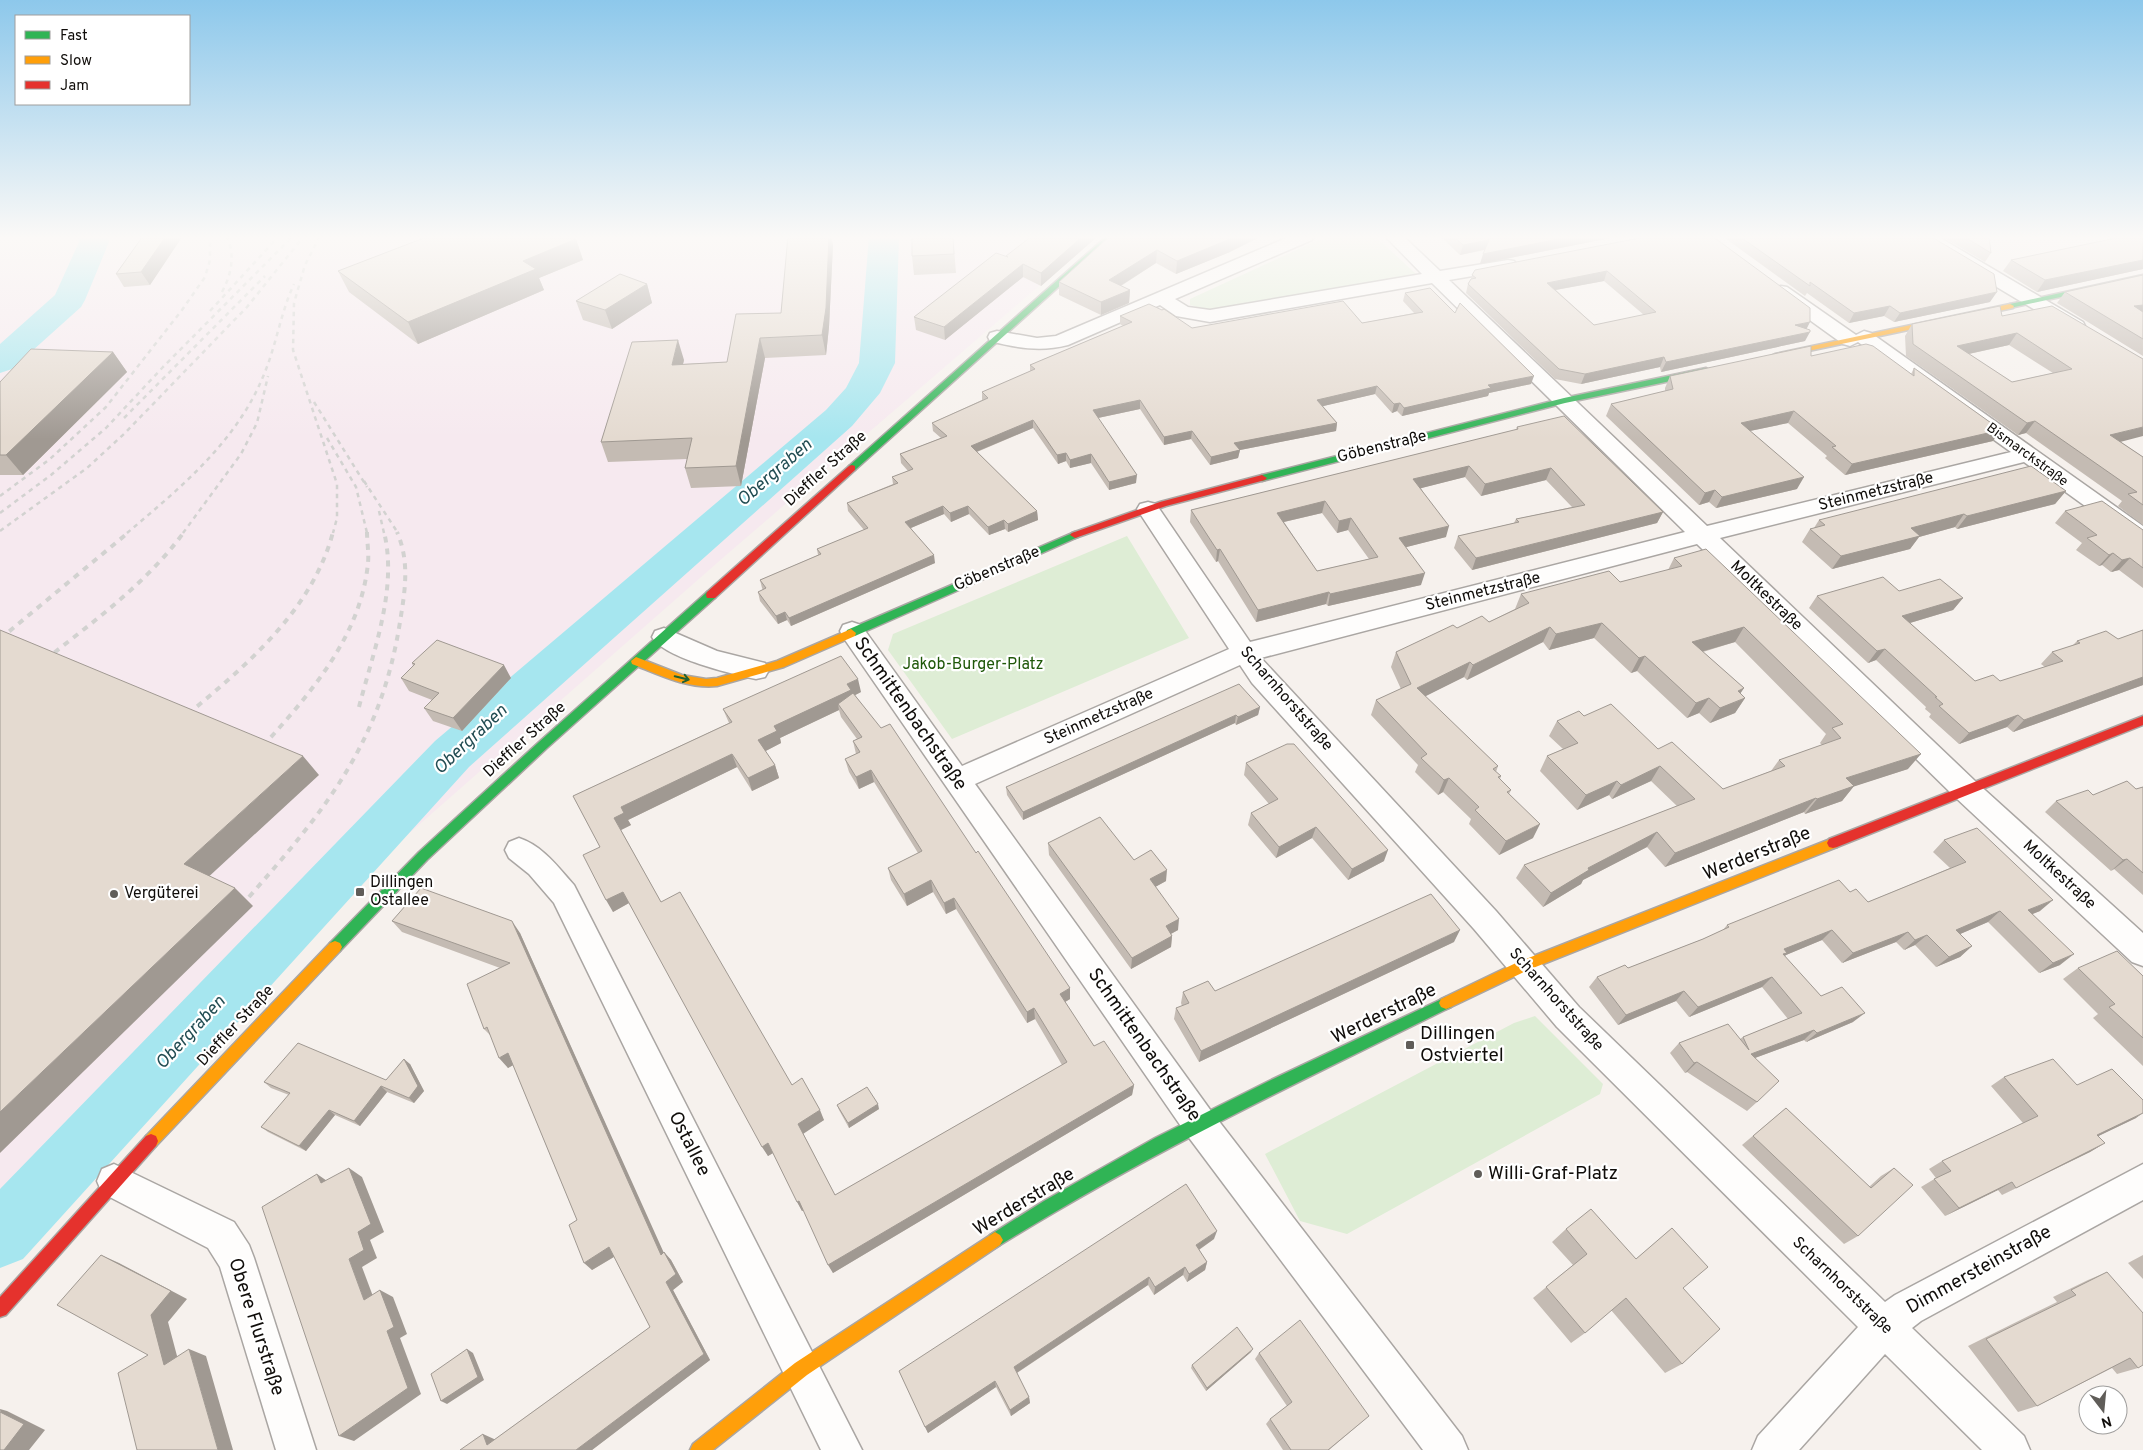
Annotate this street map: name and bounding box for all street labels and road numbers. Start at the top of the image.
street label: Bismarckstraße [1983,420,2071,490]
street label: Göbenstraße [1335,426,1429,468]
street label: Dieffler Straße [781,427,871,511]
street label: Steinmetzstraße [1816,468,1936,516]
street label: Göbenstraße [951,542,1043,596]
street label: Moltkestraße [1726,557,1806,635]
street label: Steinmetzstraße [1423,568,1543,616]
street label: Schmittenbachstraße [848,633,972,795]
street label: Scharnhorststraße [1235,643,1337,755]
street label: Steinmetzstraße [1041,684,1157,750]
street label: Dieffler Straße [480,698,570,782]
street label: Werderstraße [1700,822,1814,886]
street label: Moltkestraße [2018,836,2100,914]
street label: Scharnhorststraße [1504,944,1608,1056]
street label: Schmittenbachstraße [1082,964,1206,1126]
street label: Werderstraße [1327,978,1441,1050]
street label: Dieffler Straße [193,981,279,1071]
street label: Ostallee [662,1107,716,1181]
street label: Werderstraße [969,1162,1079,1242]
street label: Dimmersteinstraße [1902,1220,2056,1320]
street label: Scharnhorststraße [1788,1233,1896,1339]
street label: Obere Flurstraße [222,1255,290,1399]

